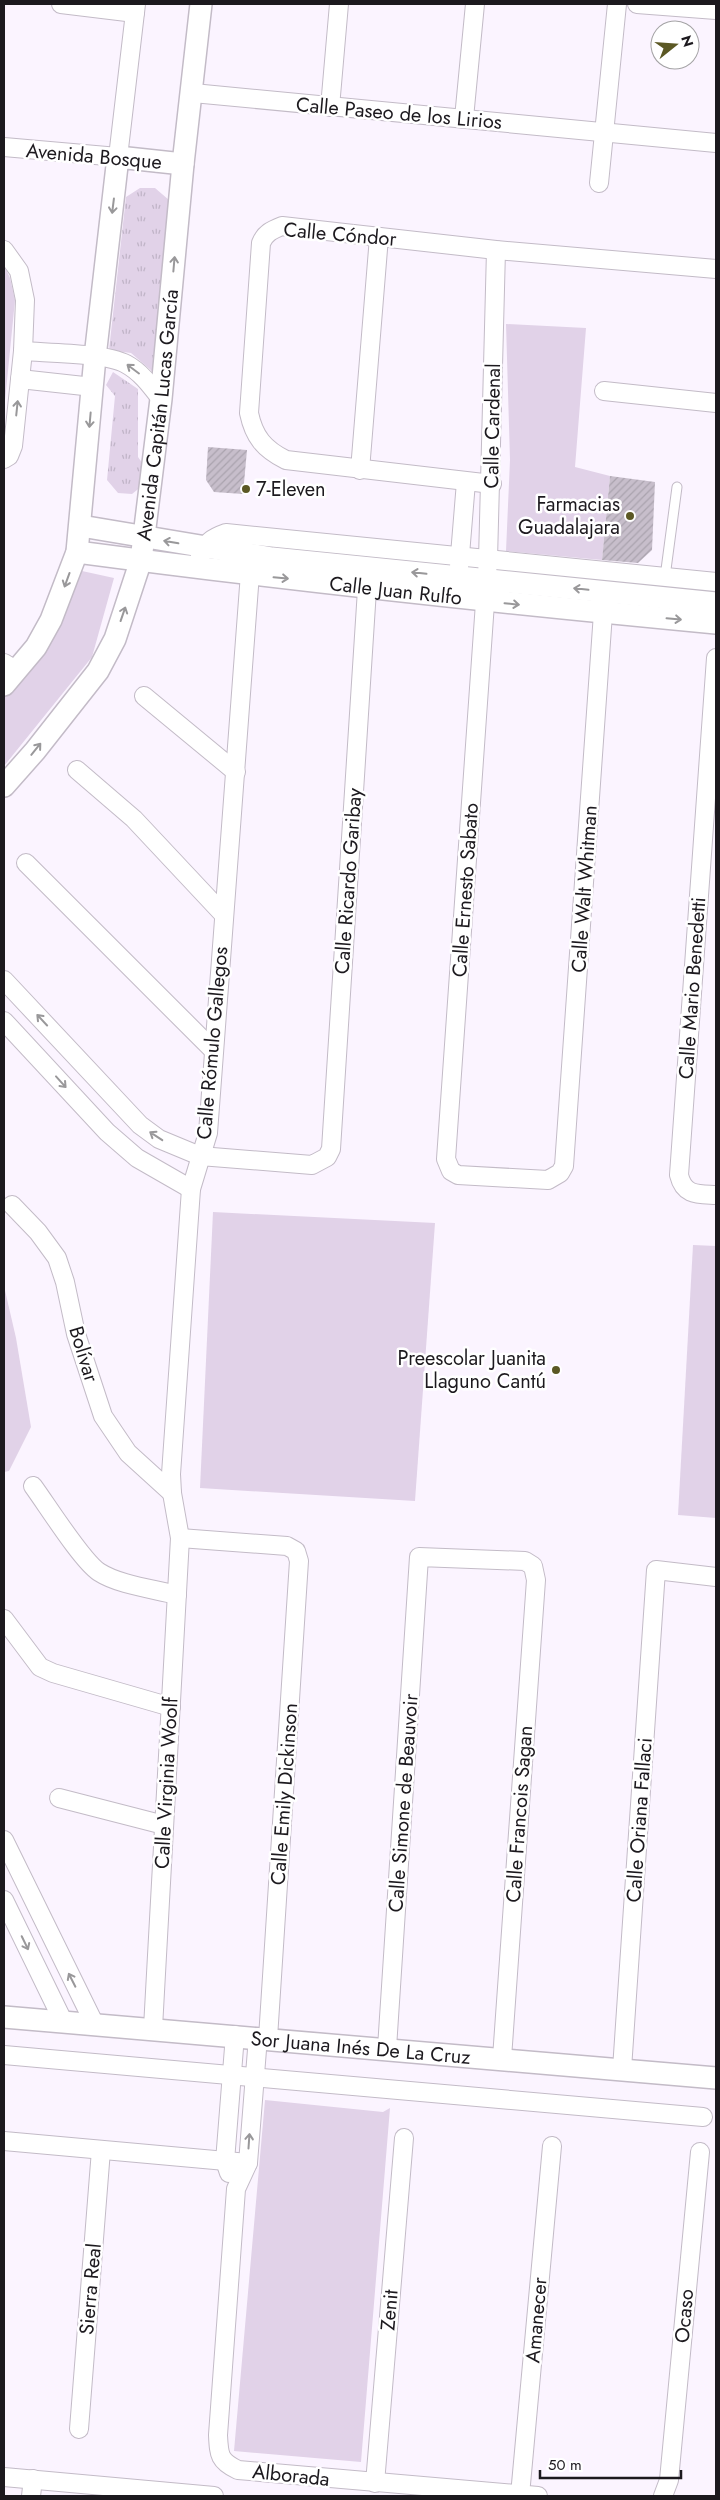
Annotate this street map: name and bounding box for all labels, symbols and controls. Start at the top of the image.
north arrow [650,20,700,70]
text: N [676,33,699,49]
street label: Calle Paseo de los Lirios [295,90,503,137]
street label: Avenida Bosque [25,136,163,177]
one-way arrow [108,198,118,214]
street label: Calle Cóndor [282,215,398,254]
one-way arrow [169,256,179,272]
street label: Avenida Capitán Lucas García [130,288,186,543]
street label: Calle Cardenal [477,363,508,489]
one-way arrow [126,364,140,374]
one-way arrow [12,401,22,417]
one-way arrow [85,411,94,427]
place label: 7-Eleven [256,475,326,504]
marker: 7-Eleven [240,483,252,495]
place label: Farmacias Guadalajara [518,490,620,542]
marker: Farmacias Guadalajara [624,510,636,522]
one-way arrow [163,536,179,546]
one-way arrow [411,568,427,578]
street label: Calle Juan Rulfo [328,569,464,613]
one-way arrow [62,571,71,587]
one-way arrow [273,573,289,583]
one-way arrow [573,584,589,594]
one-way arrow [504,599,520,608]
one-way arrow [119,606,129,622]
one-way arrow [666,614,682,624]
one-way arrow [31,743,42,756]
street label: Calle Ricardo Garibay [328,787,369,975]
street label: Calle Ernesto Sabato [445,802,486,978]
street label: Calle Walt Whitman [564,804,605,974]
street label: Calle Mario Benedetti [672,896,713,1080]
street label: Calle Rómulo Gallegos [190,945,235,1141]
one-way arrow [36,1013,48,1026]
one-way arrow [55,1075,67,1088]
one-way arrow [149,1130,163,1140]
street label: Bolívar [61,1323,106,1386]
place label: Preescolar Juanita Llaguno Cantú [398,1344,546,1396]
marker: Preescolar Juanita Llaguno Cantú [550,1364,562,1376]
street label: Calle Simone de Beauvoir [381,1693,426,1913]
street label: Calle Virginia Woolf [148,1695,186,1870]
street label: Calle Emily Dickinson [264,1702,305,1886]
street label: Calle Francois Sagan [499,1725,540,1903]
street label: Calle Oriana Fallaci [619,1737,660,1903]
one-way arrow [21,1935,30,1950]
one-way arrow [66,1973,76,1988]
street label: Sor Juana Inés De La Cruz [250,2024,472,2072]
one-way arrow [245,2133,254,2149]
street label: Sierra Real [72,2242,109,2336]
street label: Amanecer [518,2276,555,2364]
street label: Zenit [373,2288,406,2332]
street label: Ocaso [668,2288,701,2344]
scale bar [540,2448,681,2480]
text: 50 m [548,2454,582,2476]
street label: Alborada [251,2457,331,2494]

